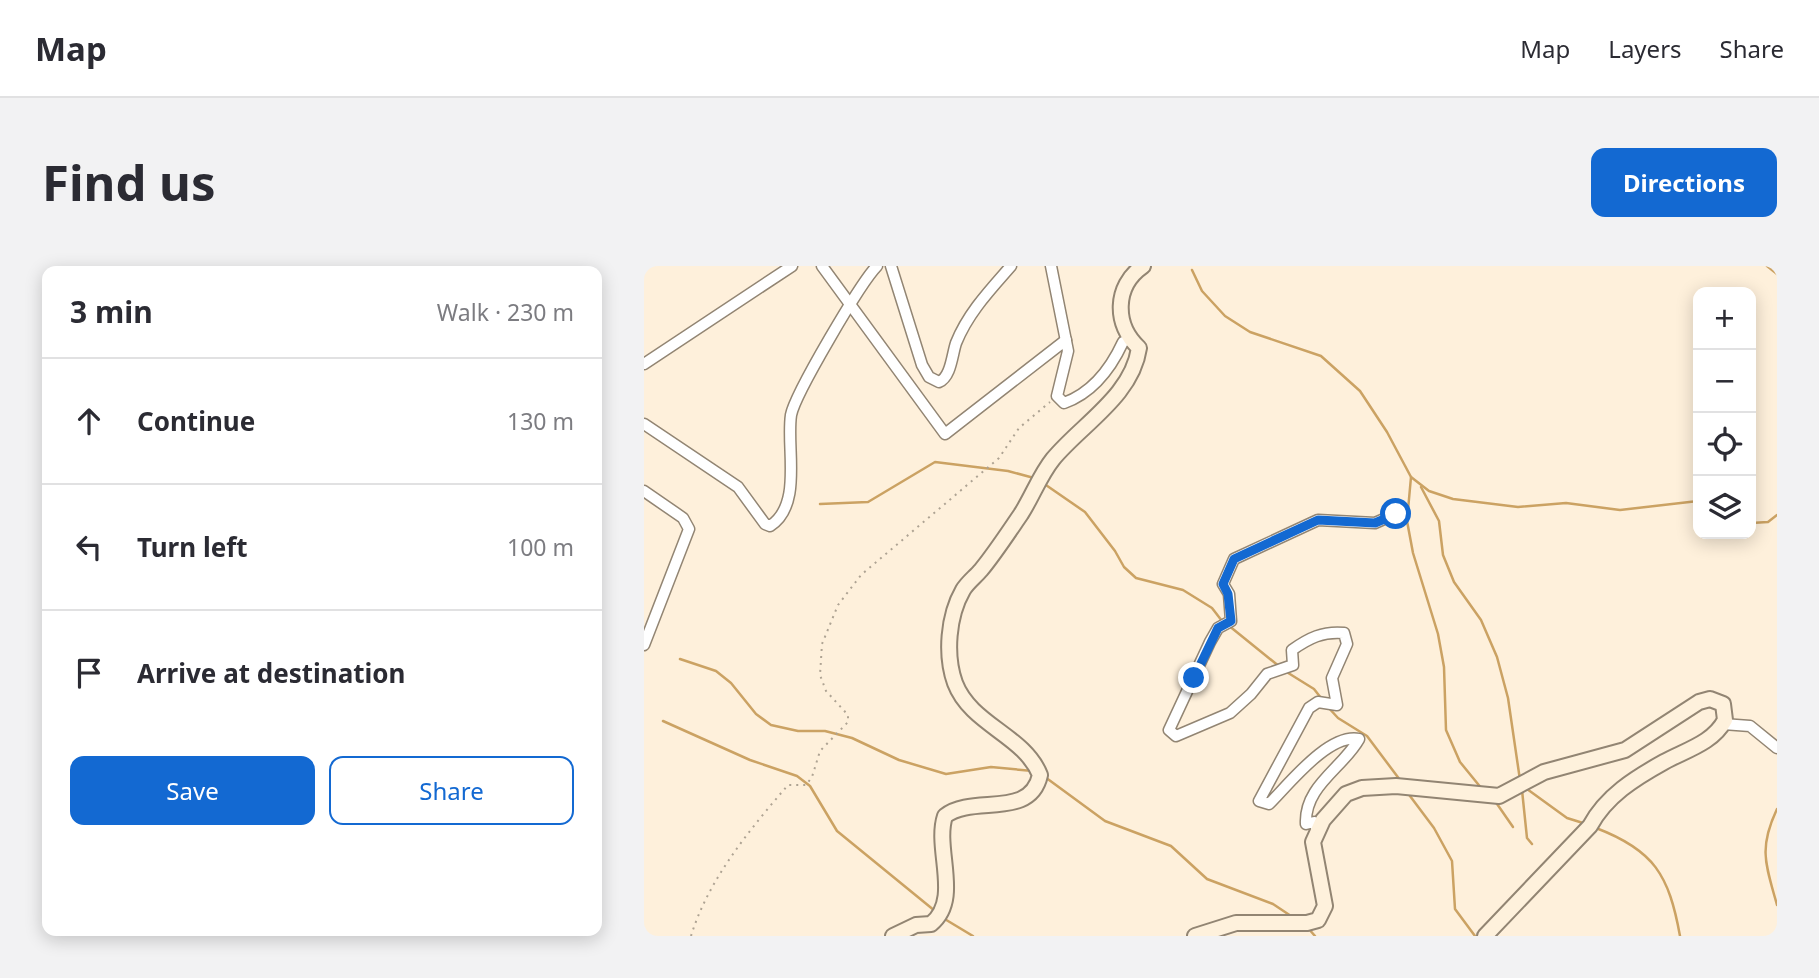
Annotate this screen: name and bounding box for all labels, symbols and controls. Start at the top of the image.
text: Map [35,26,107,71]
text: Map [1520,32,1570,65]
text: Layers [1608,32,1682,65]
text: Share [1720,32,1784,65]
button: Directions [1591,148,1777,217]
text: Find us [42,149,216,215]
map controls [1693,287,1756,539]
button: + [1693,287,1756,350]
text: 3 min [70,291,153,332]
text: Walk · 230 m [437,296,574,328]
button: − [1693,350,1756,413]
icon: ahead [70,402,108,440]
text: Continue [137,403,255,439]
text: 130 m [507,405,574,437]
button: locate [1693,413,1756,476]
button: layers [1693,476,1756,539]
route start [1380,498,1411,529]
icon: left [70,528,108,566]
text: Turn left [137,529,248,565]
text: 100 m [507,531,574,563]
icon: arrive [70,654,108,692]
text: Arrive at destination [137,655,406,691]
route end [1178,662,1209,693]
button: Save [70,756,315,825]
button: Share [329,756,574,825]

